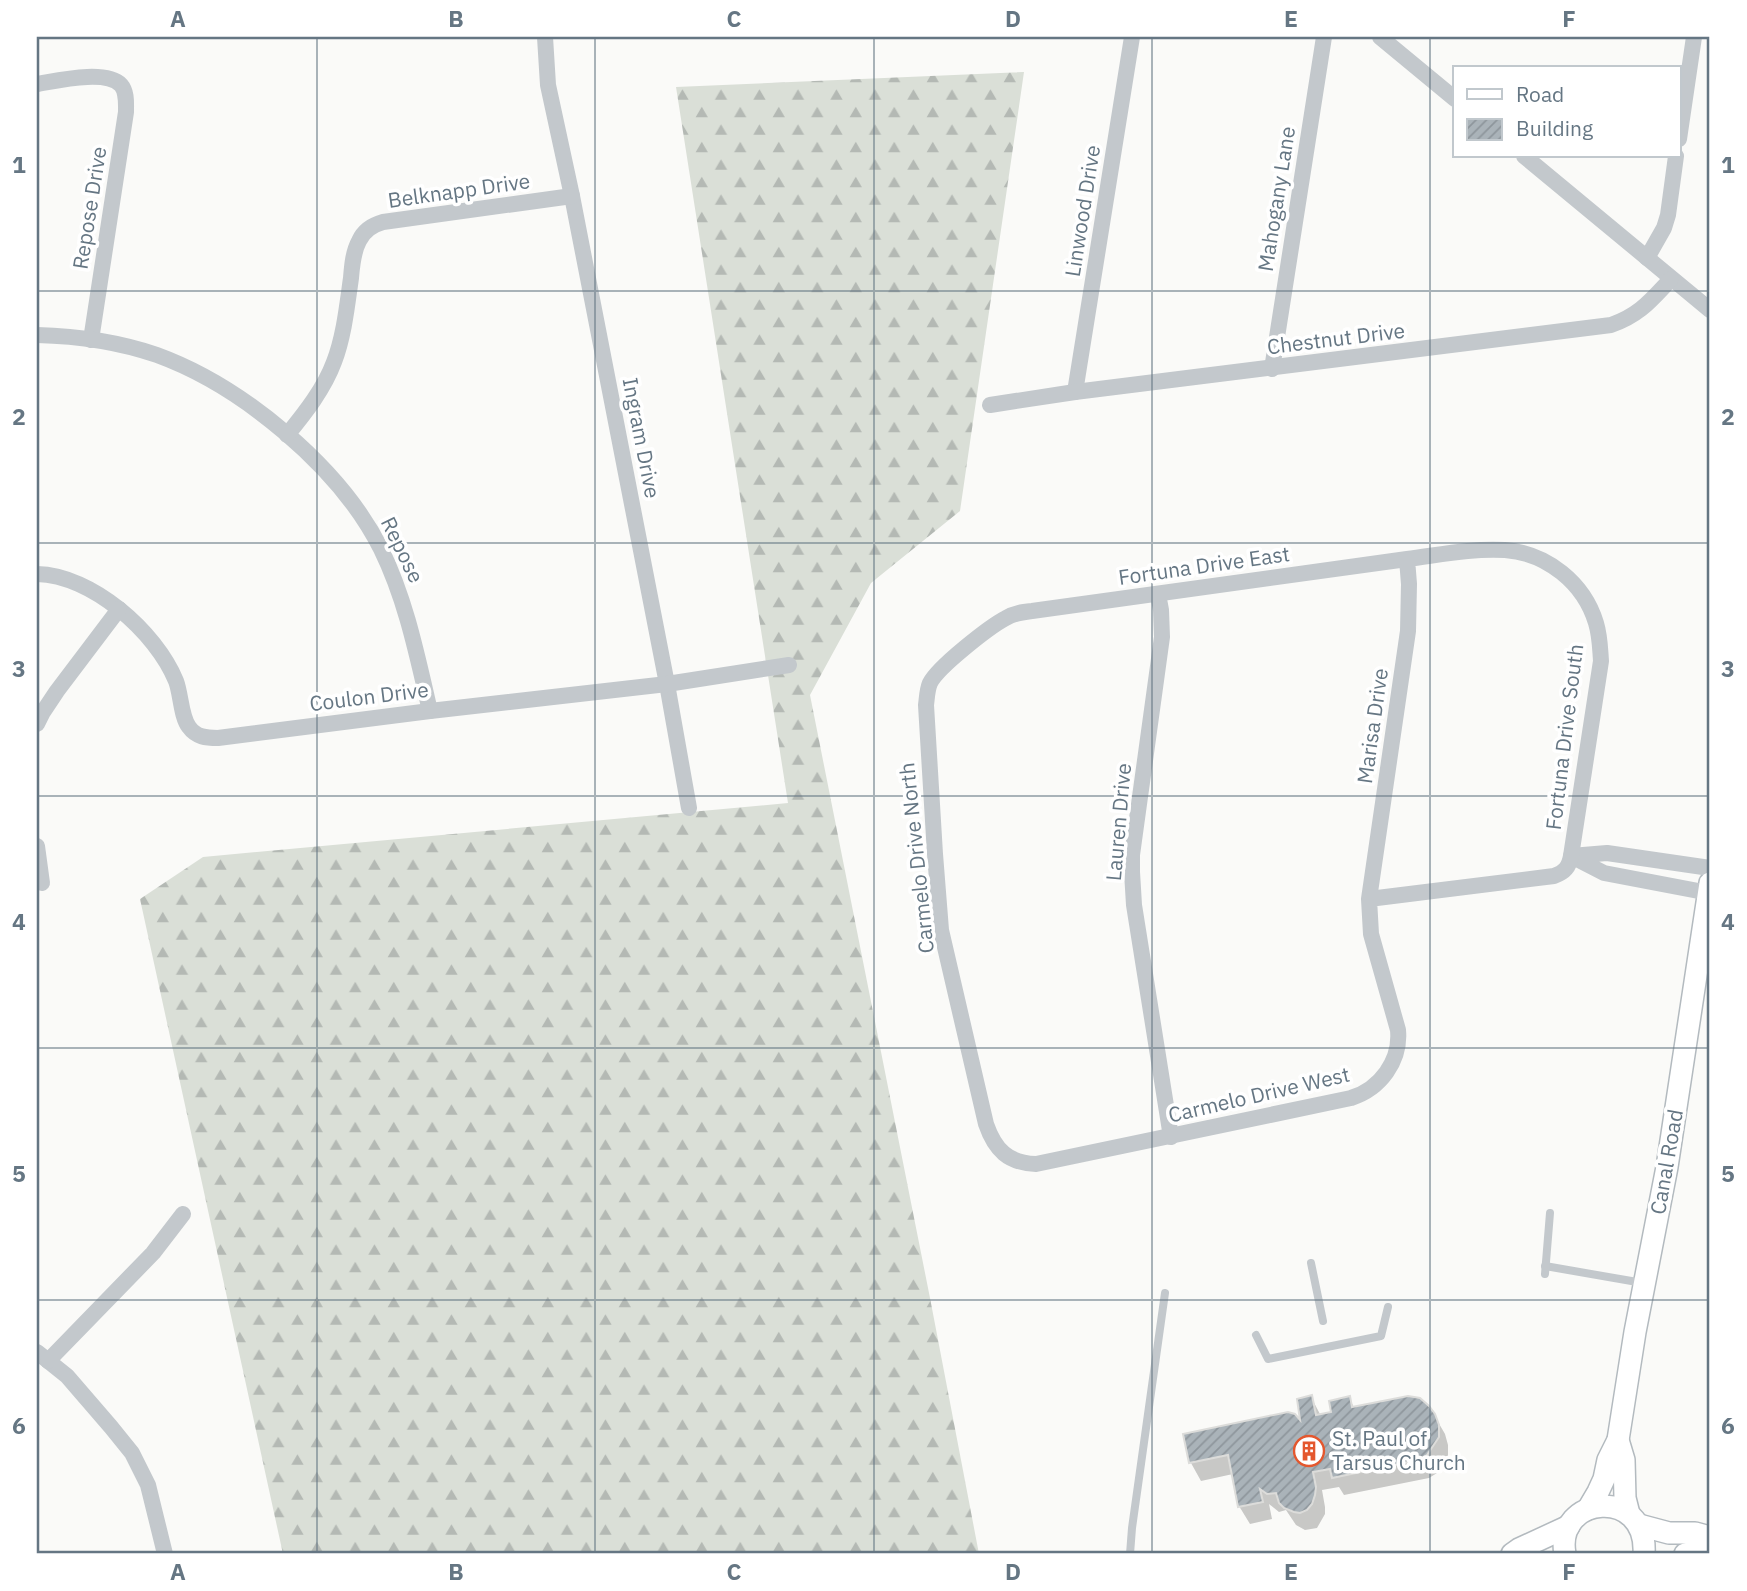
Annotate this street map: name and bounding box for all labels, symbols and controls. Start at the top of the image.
text: A [170,3,186,33]
text: B [448,3,464,33]
text: C [727,3,742,33]
text: D [1005,3,1021,33]
text: E [1284,3,1298,33]
text: F [1562,3,1576,33]
legend [1453,66,1680,158]
text: Road [1516,80,1564,108]
text: Building [1516,114,1593,142]
street label: Mahogany Lane [1251,124,1301,273]
street label: Linwood Drive [1058,143,1106,279]
street label: Repose Drive [65,144,113,271]
text: 1 [12,149,26,179]
text: 1 [1721,149,1735,179]
street label: Belknapp Drive [386,166,532,214]
street label: Chestnut Drive [1265,316,1407,360]
street label: Ingram Drive [617,375,667,501]
text: 2 [12,401,26,431]
text: 2 [1721,401,1735,431]
street label: Repose [375,512,431,587]
street label: Fortuna Drive East [1116,539,1291,591]
street label: Fortuna Drive South [1539,642,1589,831]
text: 3 [12,653,26,683]
text: 3 [1721,653,1735,683]
street label: Marisa Drive [1350,666,1394,785]
street label: Coulon Drive [308,675,430,717]
street label: Carmelo Drive North [892,761,940,955]
street label: Lauren Drive [1099,762,1137,882]
text: 4 [12,906,26,936]
text: 4 [1721,906,1735,936]
street label: Carmelo Drive West [1165,1060,1352,1129]
street label: Canal Road [1643,1107,1689,1217]
text: 5 [12,1158,26,1188]
text: 5 [1721,1158,1735,1188]
text: 6 [12,1410,26,1440]
text: 6 [1721,1410,1735,1440]
place label: St. Paul of Tarsus Church [1332,1424,1466,1476]
building icon: St. Paul of Tarsus Church [1292,1434,1326,1468]
text: A [170,1556,186,1586]
text: B [448,1556,464,1586]
text: C [727,1556,742,1586]
text: D [1005,1556,1021,1586]
text: E [1284,1556,1298,1586]
text: F [1562,1556,1576,1586]

